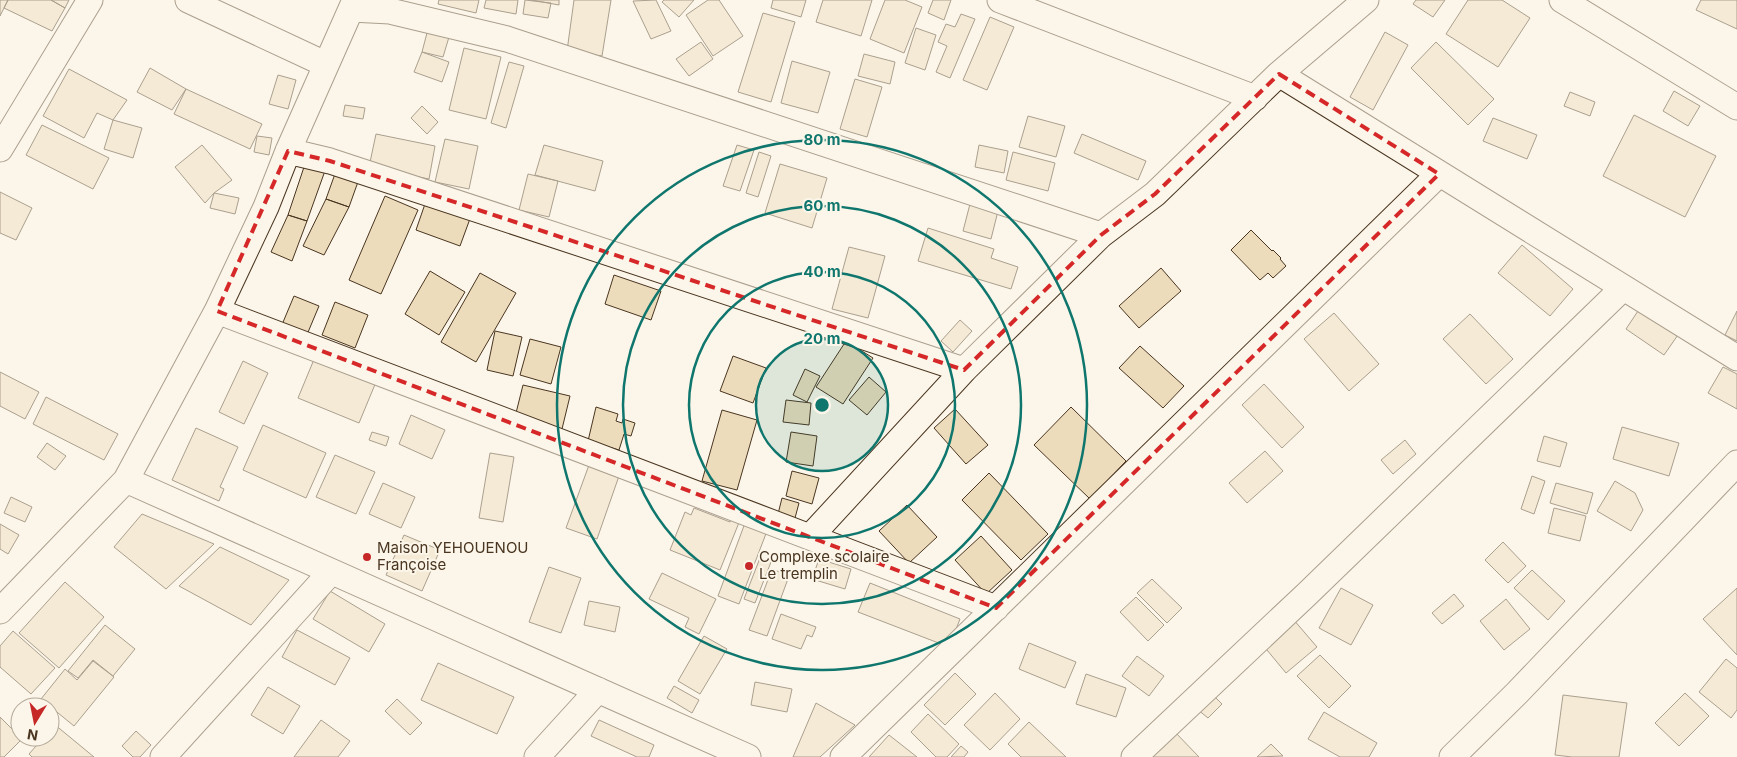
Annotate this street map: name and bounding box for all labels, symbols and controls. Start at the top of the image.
text: 80 m [803,130,841,149]
text: 60 m [803,196,841,215]
text: 40 m [803,262,841,281]
text: 20 m [804,329,840,348]
centre of rings [813,396,831,414]
place label: Maison YEHOUENOU Françoise [377,538,529,574]
place label: Complexe scolaire Le tremplin [759,547,889,583]
marker: Maison YEHOUENOU Françoise [361,551,373,563]
marker: Complexe scolaire Le tremplin [743,560,755,572]
north arrow [10,697,60,747]
text: N [26,726,39,745]

